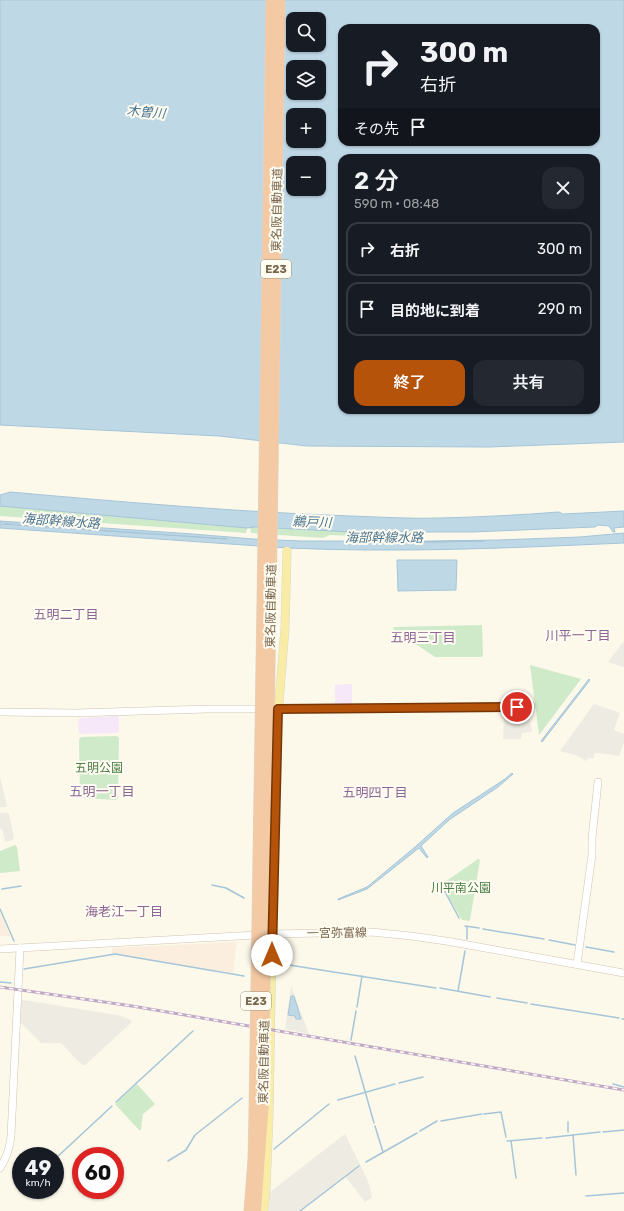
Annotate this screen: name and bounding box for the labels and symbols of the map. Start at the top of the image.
water label: 木曽川 [126,103,168,121]
street label: 東名阪自動車道 [269,168,285,252]
road number: E23 [261,260,291,278]
water label: 海部幹線水路 [22,511,101,531]
water label: 鵜戸川 [292,514,334,530]
water label: 海部幹線水路 [345,530,424,545]
street label: 東名阪自動車道 [263,564,279,648]
district label: 五明二丁目 [33,607,99,622]
district label: 川平一丁目 [545,628,611,643]
district label: 五明三丁目 [390,630,456,645]
pin [500,690,534,724]
park label: 五明公園 [75,761,123,775]
district label: 五明一丁目 [69,784,135,799]
district label: 五明四丁目 [342,785,408,800]
park label: 川平南公園 [431,881,491,895]
district label: 海老江一丁目 [85,904,163,919]
street label: 一宮弥富線 [307,925,367,941]
position arrow [251,934,293,976]
road number: E23 [241,992,271,1010]
street label: 東名阪自動車道 [256,1020,272,1104]
speed limit sign: 60 [72,1147,124,1199]

